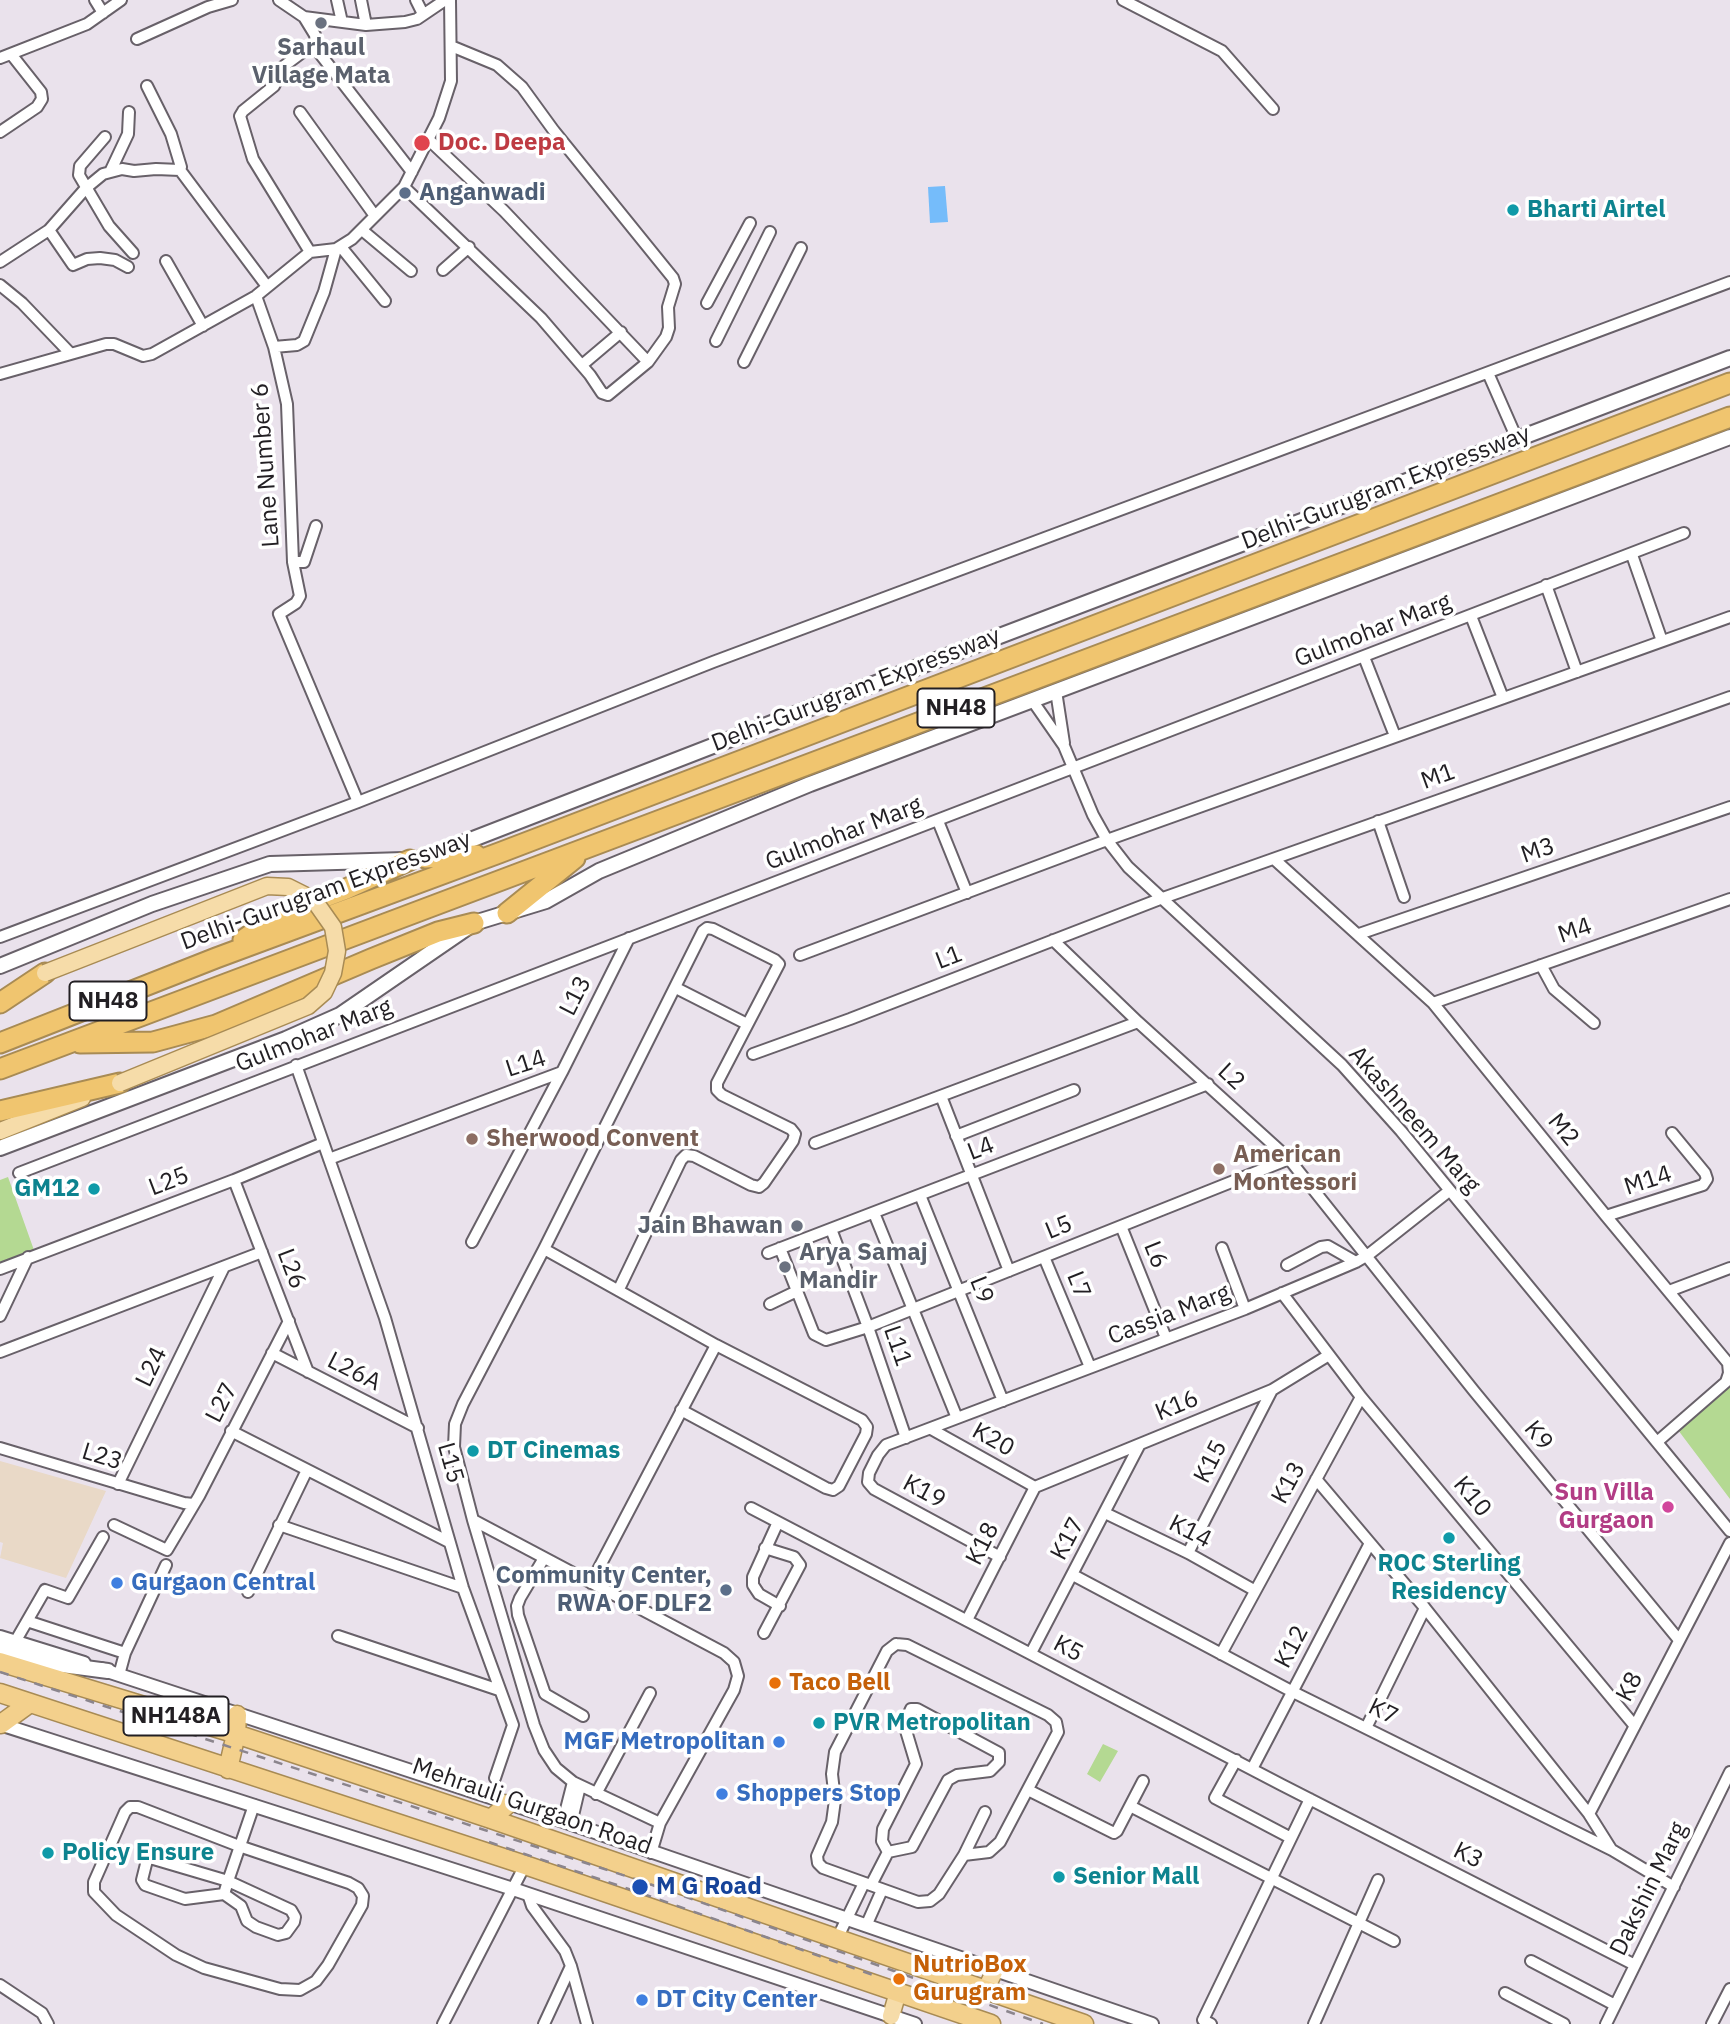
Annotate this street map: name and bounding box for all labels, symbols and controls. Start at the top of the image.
marker: Sarhaul Village Mata [313,15,329,31]
place label: Sarhaul Village Mata [252,34,390,90]
place label: Doc. Deepa [438,129,566,157]
marker: Doc. Deepa [412,133,432,153]
place label: Anganwadi [419,179,546,207]
marker: Anganwadi [397,185,413,201]
place label: Bharti Airtel [1527,196,1665,224]
marker: Bharti Airtel [1505,202,1521,218]
street label: Lane Number 6 [246,382,286,548]
street label: Delhi-Gurugram Expressway [1238,420,1534,556]
street label: Gulmohar Marg [1291,588,1455,674]
street label: Delhi-Gurugram Expressway [708,622,1004,758]
road number: NH48 [918,688,995,728]
street label: M1 [1417,758,1459,796]
street label: Gulmohar Marg [762,791,926,877]
street label: Delhi-Gurugram Expressway [177,825,475,957]
street label: M3 [1517,832,1559,870]
street label: M4 [1554,912,1596,950]
street label: L1 [932,940,966,976]
street label: L13 [554,971,598,1021]
road number: NH48 [70,982,146,1020]
street label: Gulmohar Marg [232,993,396,1079]
street label: Akashneem Marg [1342,1040,1486,1200]
street label: L14 [502,1044,550,1084]
street label: L2 [1212,1057,1250,1097]
street label: M2 [1541,1108,1585,1152]
place label: Sherwood Convent [486,1125,699,1153]
marker: Sherwood Convent [464,1131,480,1147]
street label: L4 [964,1131,998,1167]
place label: American Montessori [1233,1141,1357,1197]
street label: M14 [1621,1160,1675,1202]
street label: L25 [145,1161,193,1203]
marker: American Montessori [1211,1161,1227,1177]
place label: GM12 [14,1175,80,1203]
marker: GM12 [86,1181,102,1197]
street label: L5 [1041,1210,1077,1246]
place label: Jain Bhawan [637,1212,783,1240]
marker: Jain Bhawan [789,1218,805,1234]
street label: L6 [1137,1237,1173,1273]
place label: Arya Samaj Mandir [799,1239,928,1295]
street label: L26 [270,1245,312,1293]
marker: Arya Samaj Mandir [777,1259,793,1275]
street label: L7 [1060,1267,1096,1303]
street label: L9 [963,1272,999,1308]
street label: Cassia Marg [1104,1279,1234,1351]
street label: L11 [877,1322,917,1370]
street label: L24 [130,1342,174,1392]
street label: L26A [322,1346,386,1398]
street label: L27 [200,1378,244,1428]
street label: K16 [1151,1384,1203,1428]
street label: K9 [1517,1415,1559,1457]
street label: K20 [967,1417,1019,1463]
street label: K15 [1188,1436,1234,1488]
street label: L23 [78,1437,126,1477]
place label: DT Cinemas [487,1437,620,1465]
street label: L15 [431,1439,469,1487]
marker: DT Cinemas [465,1443,481,1459]
street label: K13 [1266,1457,1312,1509]
street label: K19 [898,1469,950,1515]
street label: K10 [1447,1471,1497,1523]
place label: Sun Villa Gurgaon [1554,1479,1654,1535]
marker: Sun Villa Gurgaon [1660,1499,1676,1515]
street label: K14 [1164,1509,1216,1555]
street label: K17 [1045,1513,1091,1565]
street label: K18 [960,1518,1006,1570]
marker: ROC Sterling Residency [1441,1530,1457,1546]
place label: ROC Sterling Residency [1377,1550,1521,1606]
place label: Community Center, RWA OF DLF2 [496,1562,712,1618]
place label: Gurgaon Central [131,1569,315,1597]
marker: Gurgaon Central [109,1575,125,1591]
marker: Community Center, RWA OF DLF2 [718,1582,734,1598]
street label: K12 [1269,1621,1315,1673]
street label: K5 [1048,1629,1088,1669]
street label: K8 [1610,1667,1650,1707]
place label: Taco Bell [789,1669,890,1697]
marker: Taco Bell [767,1675,783,1691]
street label: K7 [1363,1693,1403,1731]
road number: NH148A [124,1696,228,1736]
place label: PVR Metropolitan [833,1709,1031,1737]
marker: PVR Metropolitan [811,1715,827,1731]
place label: MGF Metropolitan [564,1728,765,1756]
marker: MGF Metropolitan [771,1734,787,1750]
street label: Mehrauli Gurgaon Road [408,1752,656,1862]
place label: Shoppers Stop [736,1780,901,1808]
marker: Shoppers Stop [714,1786,730,1802]
street label: Dakshin Marg [1604,1817,1694,1961]
street label: K3 [1448,1836,1488,1876]
place label: Policy Ensure [62,1839,214,1867]
marker: Policy Ensure [40,1845,56,1861]
place label: Senior Mall [1073,1863,1199,1891]
marker: Senior Mall [1051,1869,1067,1885]
place label: M G Road [656,1873,762,1901]
marker: M G Road [630,1877,650,1897]
place label: NutrioBox Gurugram [913,1951,1027,2007]
marker: NutrioBox Gurugram [891,1971,907,1987]
place label: DT City Center [656,1986,818,2014]
marker: DT City Center [634,1992,650,2008]

